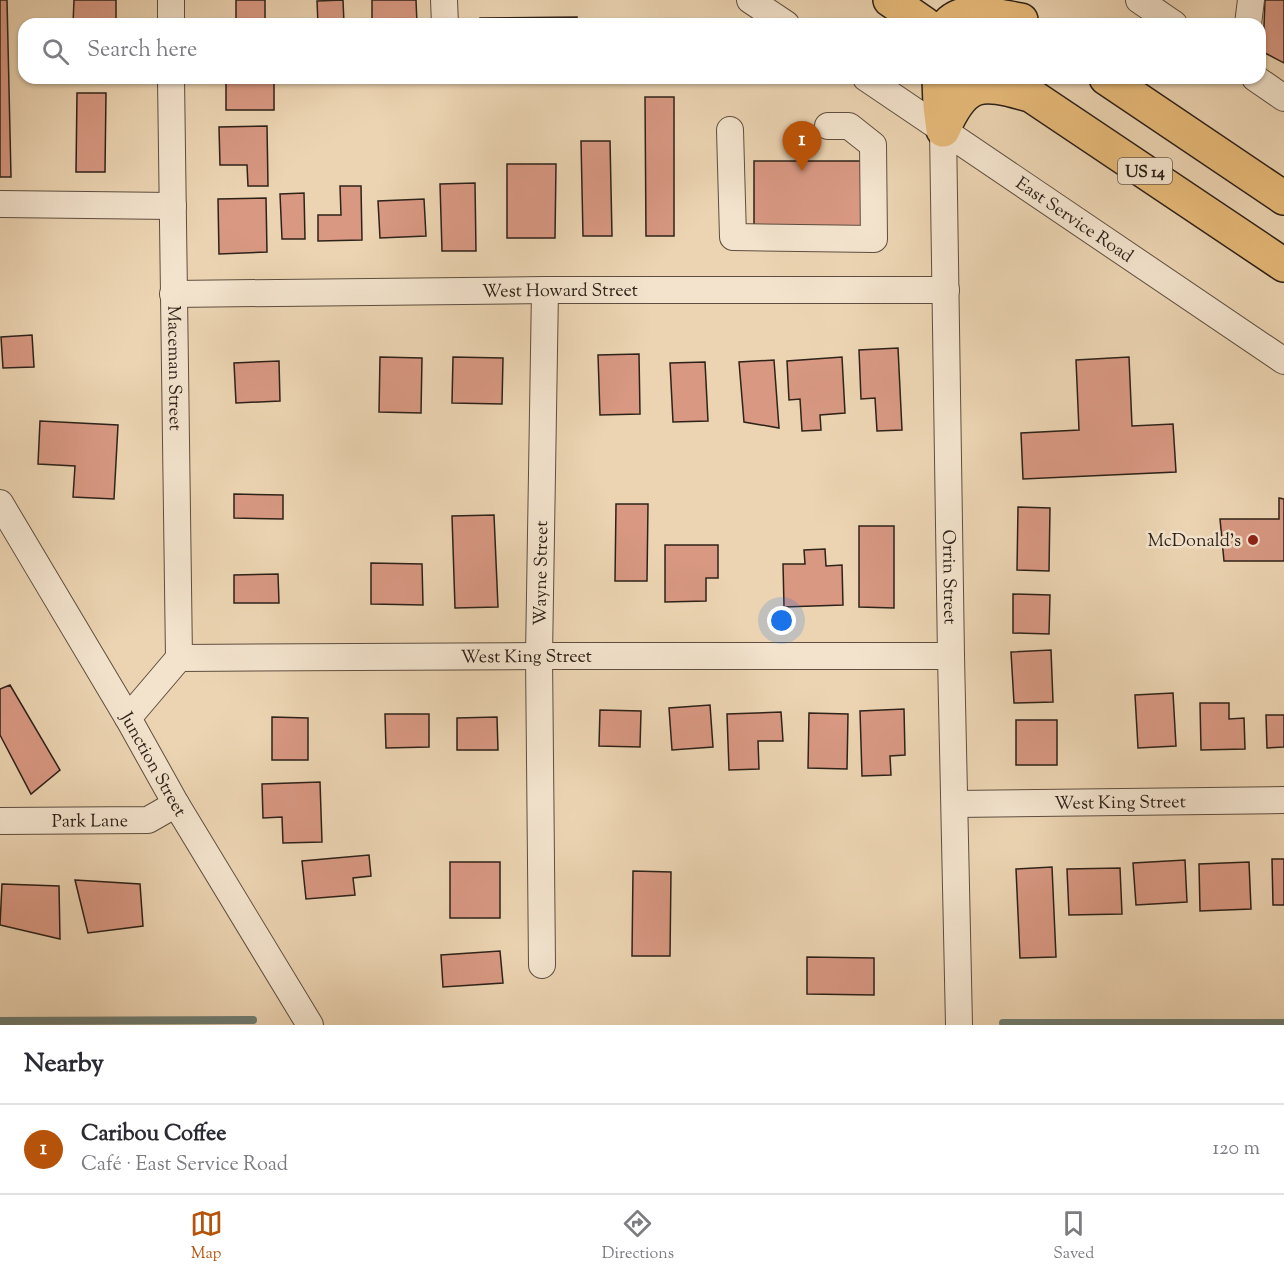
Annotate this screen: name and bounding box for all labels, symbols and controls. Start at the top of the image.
search box [18,18,1266,84]
icon: search [39,35,72,68]
text: Search here [87,35,197,67]
pin: 1 [782,122,822,171]
road number: US 14 [1118,158,1172,184]
street label: East Service Road [1009,172,1138,270]
street label: West Howard Street [482,279,638,306]
street label: Maceman Street [159,305,187,431]
street label: Wayne Street [528,520,556,626]
street label: Orrin Street [934,529,962,625]
place label: McDonald's [1147,529,1241,555]
marker: McDonald's [1246,533,1260,547]
your location [767,606,796,635]
street label: West King Street [460,645,592,671]
street label: Junction Street [112,707,192,822]
street label: West King Street [1054,790,1186,818]
street label: Park Lane [52,809,128,836]
text: Nearby [24,1046,104,1083]
text: Caribou Coffee [81,1119,227,1151]
text: 1 [40,1135,47,1164]
text: 120 m [1212,1135,1260,1164]
text: Café · East Service Road [81,1151,288,1180]
tab: Map [190,1207,223,1266]
tab: Directions [602,1207,674,1266]
tab: Saved [1053,1207,1094,1266]

